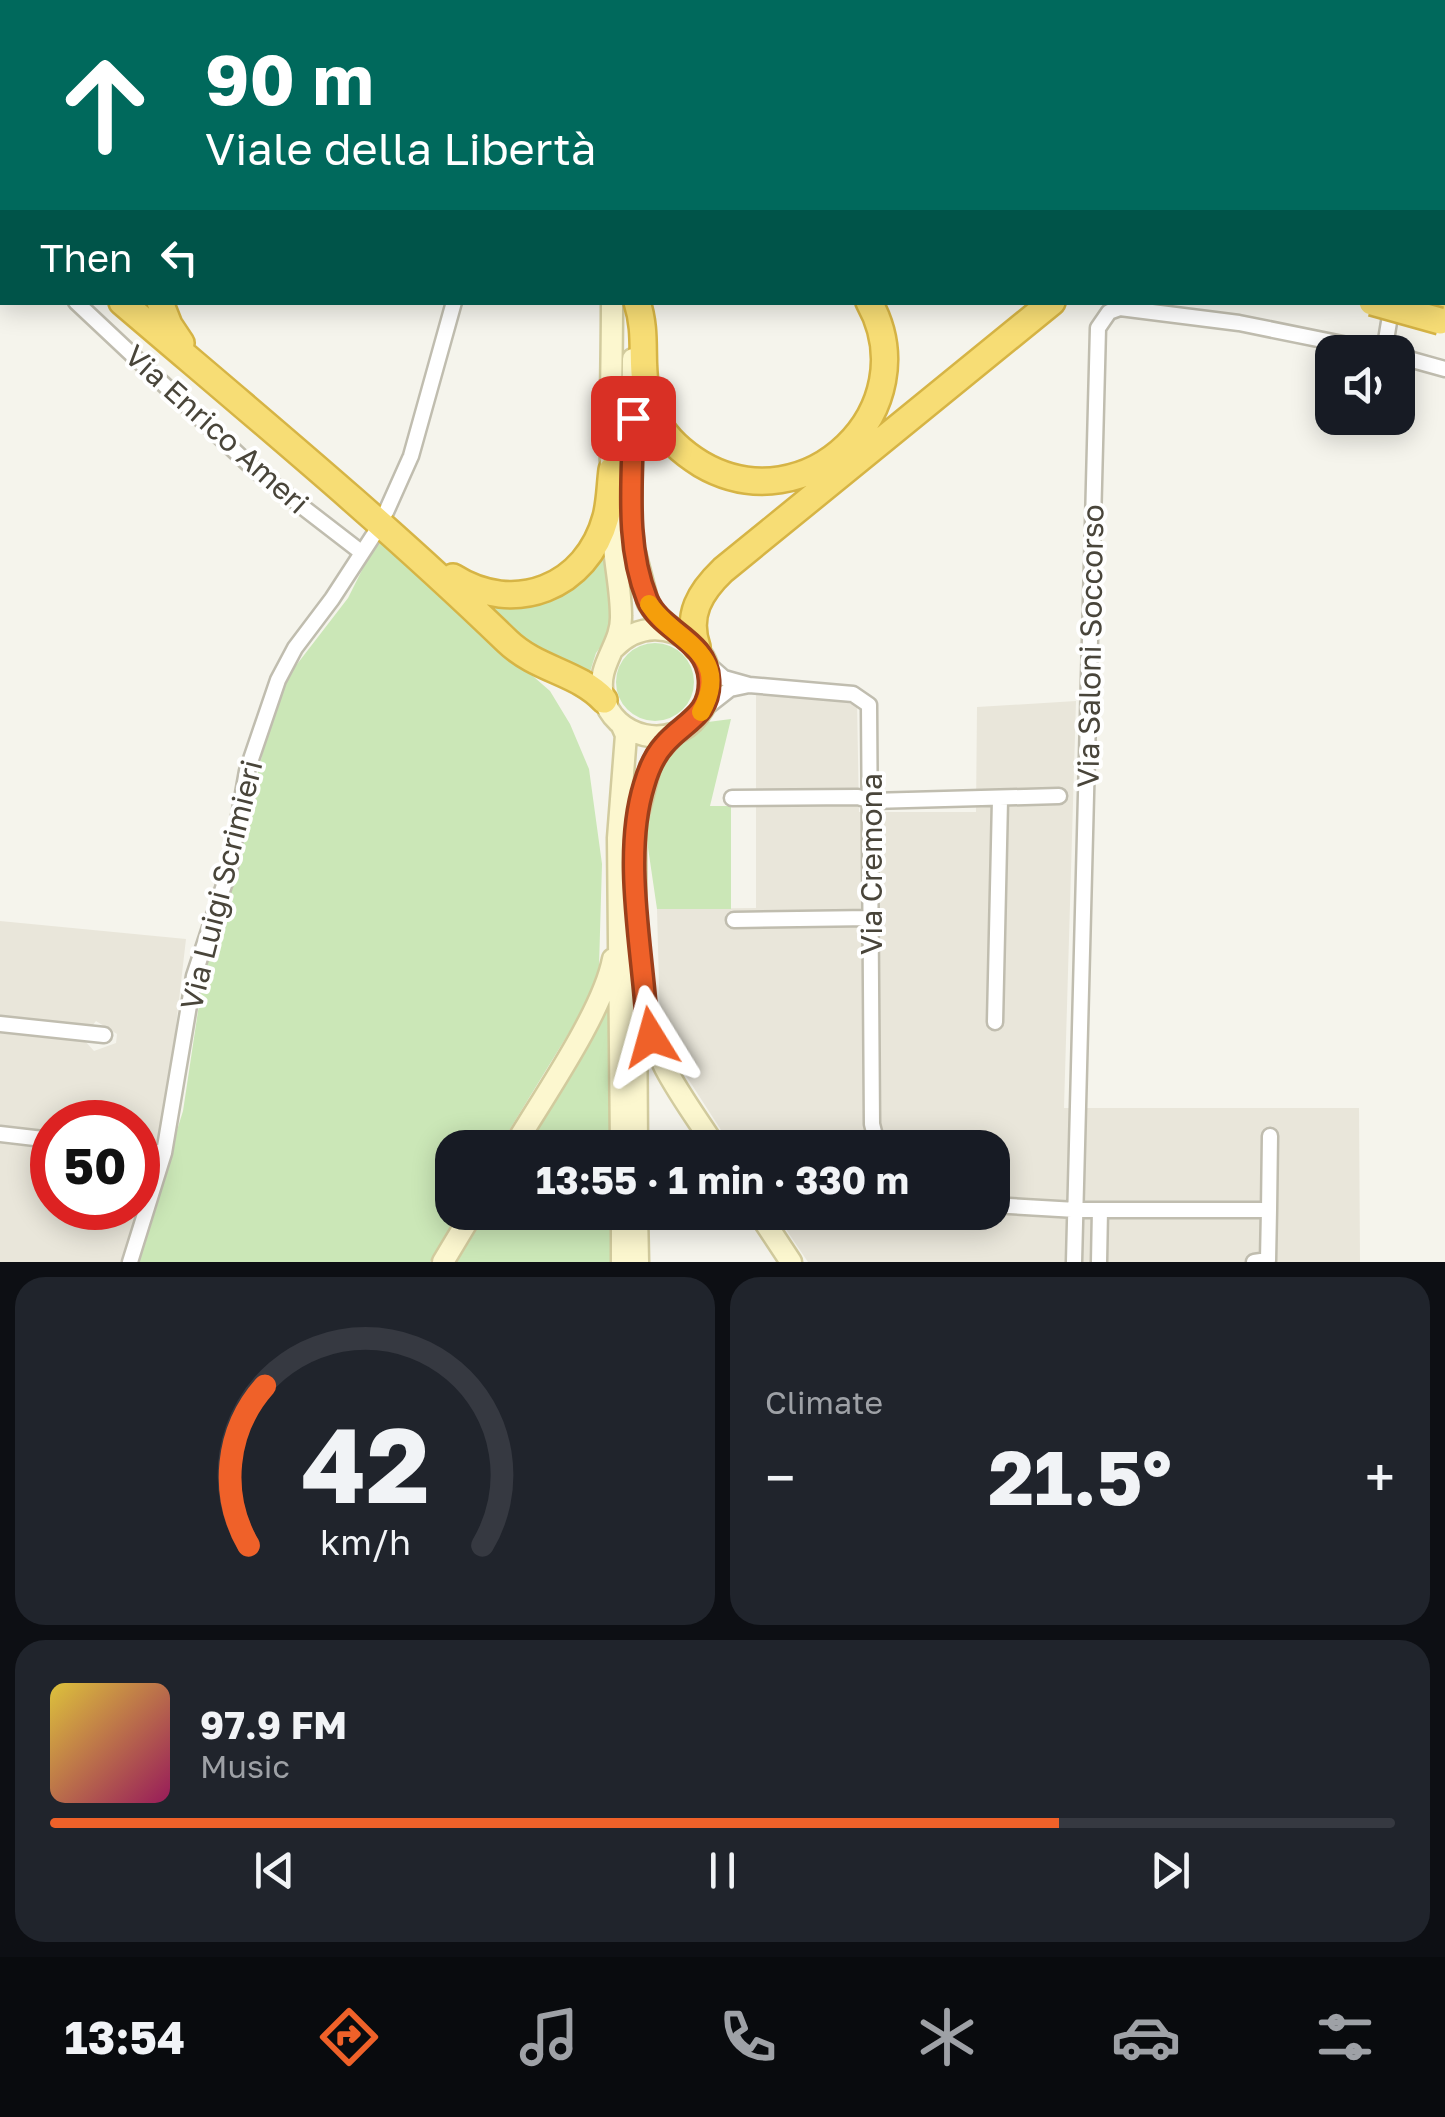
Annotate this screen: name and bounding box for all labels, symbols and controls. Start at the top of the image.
text: 90 m [205,36,374,120]
icon: ahead [40,40,170,170]
text: Viale della Libertà [205,121,597,175]
icon: left [152,230,207,285]
text: Then [40,235,132,280]
map controls [1315,335,1415,435]
button: sound [1315,335,1415,435]
street label: Via Enrico Ameri [118,337,316,521]
pin [591,376,676,461]
icon: arrive [606,391,661,446]
street label: Via Saloni Soccorso [1070,504,1110,788]
street label: Via Luigi Scrimieri [173,756,269,1014]
street label: Via Cremona [853,773,889,955]
position arrow [599,985,703,1089]
speed limit sign: 50 [30,1100,160,1230]
text: 13:55 · 1 min · 330 m [536,1157,909,1202]
text: Climate [765,1383,883,1421]
text: 42 [301,1401,429,1526]
text: 21.5° [988,1431,1172,1522]
text: − [765,1444,795,1510]
text: + [1365,1444,1395,1510]
text: km/h [320,1520,410,1563]
text: 97.9 FM [200,1702,347,1747]
text: Music [200,1747,290,1785]
icon: previous [247,1843,302,1898]
icon: pause [695,1843,750,1898]
icon: next [1143,1843,1198,1898]
icon: directions [314,2002,384,2072]
icon: music [514,2002,584,2072]
icon: phone [713,2002,783,2072]
icon: climate [912,2002,982,2072]
icon: car [1111,2002,1181,2072]
icon: filters [1310,2002,1380,2072]
text: 13:54 [65,2010,185,2064]

